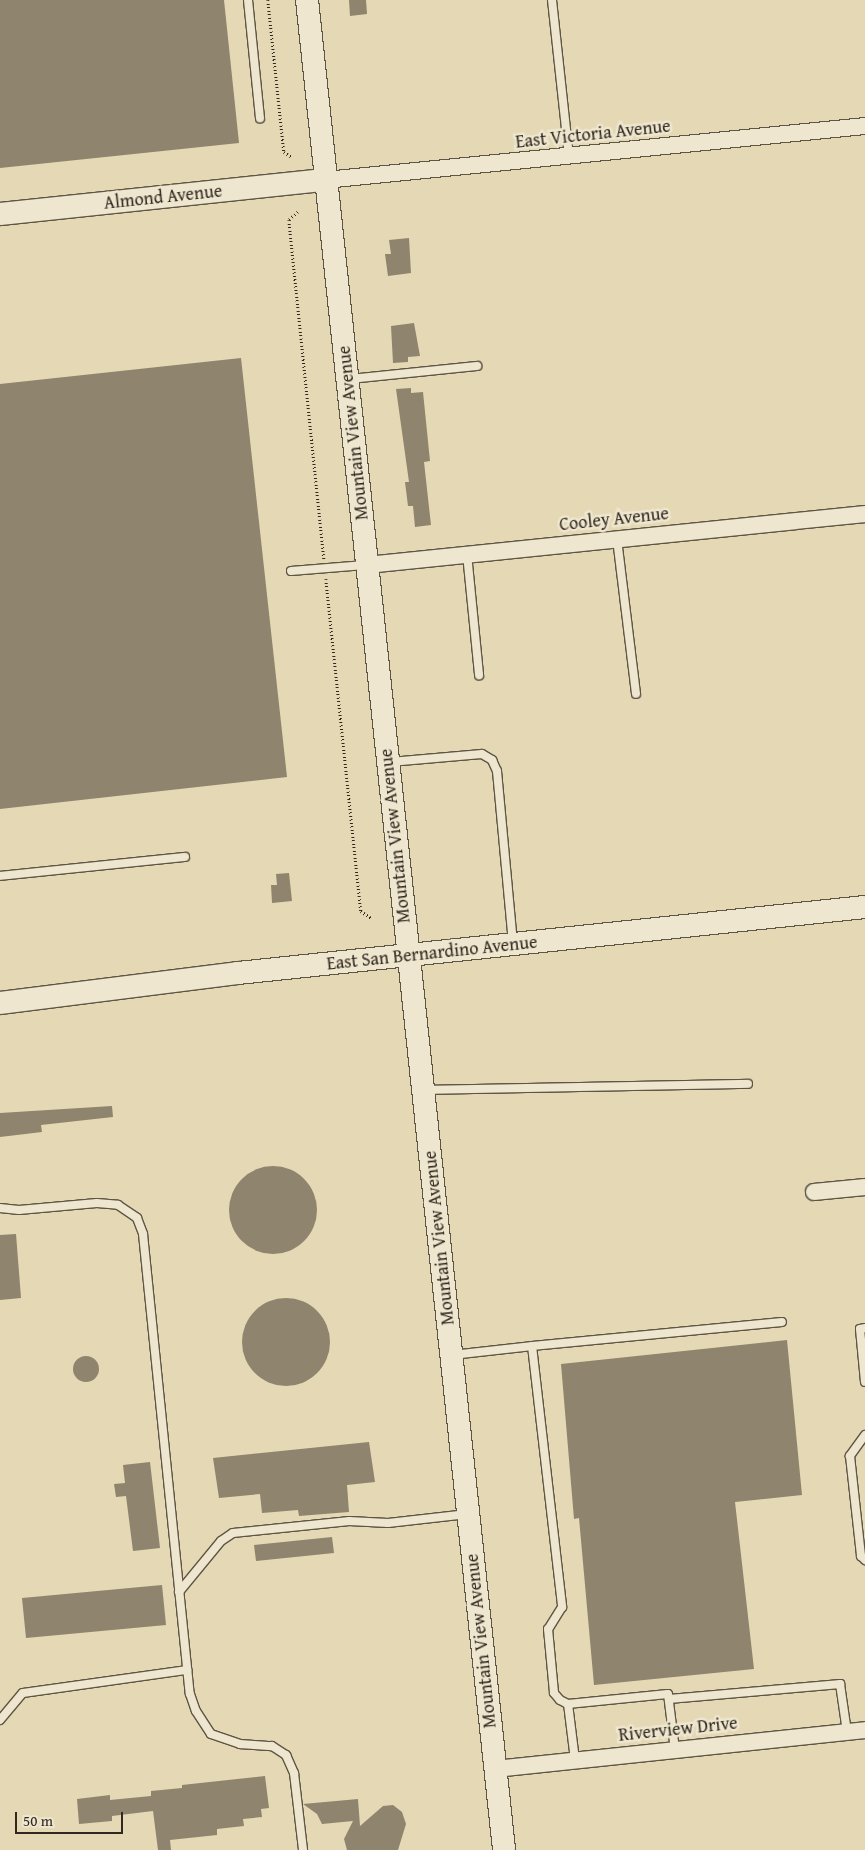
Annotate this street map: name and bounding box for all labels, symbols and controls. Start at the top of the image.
street label: East Victoria Avenue [514,115,672,153]
street label: Almond Avenue [103,180,223,214]
street label: Mountain View Avenue [333,345,373,521]
street label: Cooley Avenue [558,503,670,535]
street label: Mountain View Avenue [375,748,415,924]
street label: East San Bernardino Avenue [326,931,538,975]
street label: Mountain View Avenue [419,1150,459,1326]
street label: Mountain View Avenue [461,1553,501,1729]
street label: Riverview Drive [617,1712,739,1746]
scale bar [18,1802,125,1834]
text: 50 m [23,1810,53,1831]

